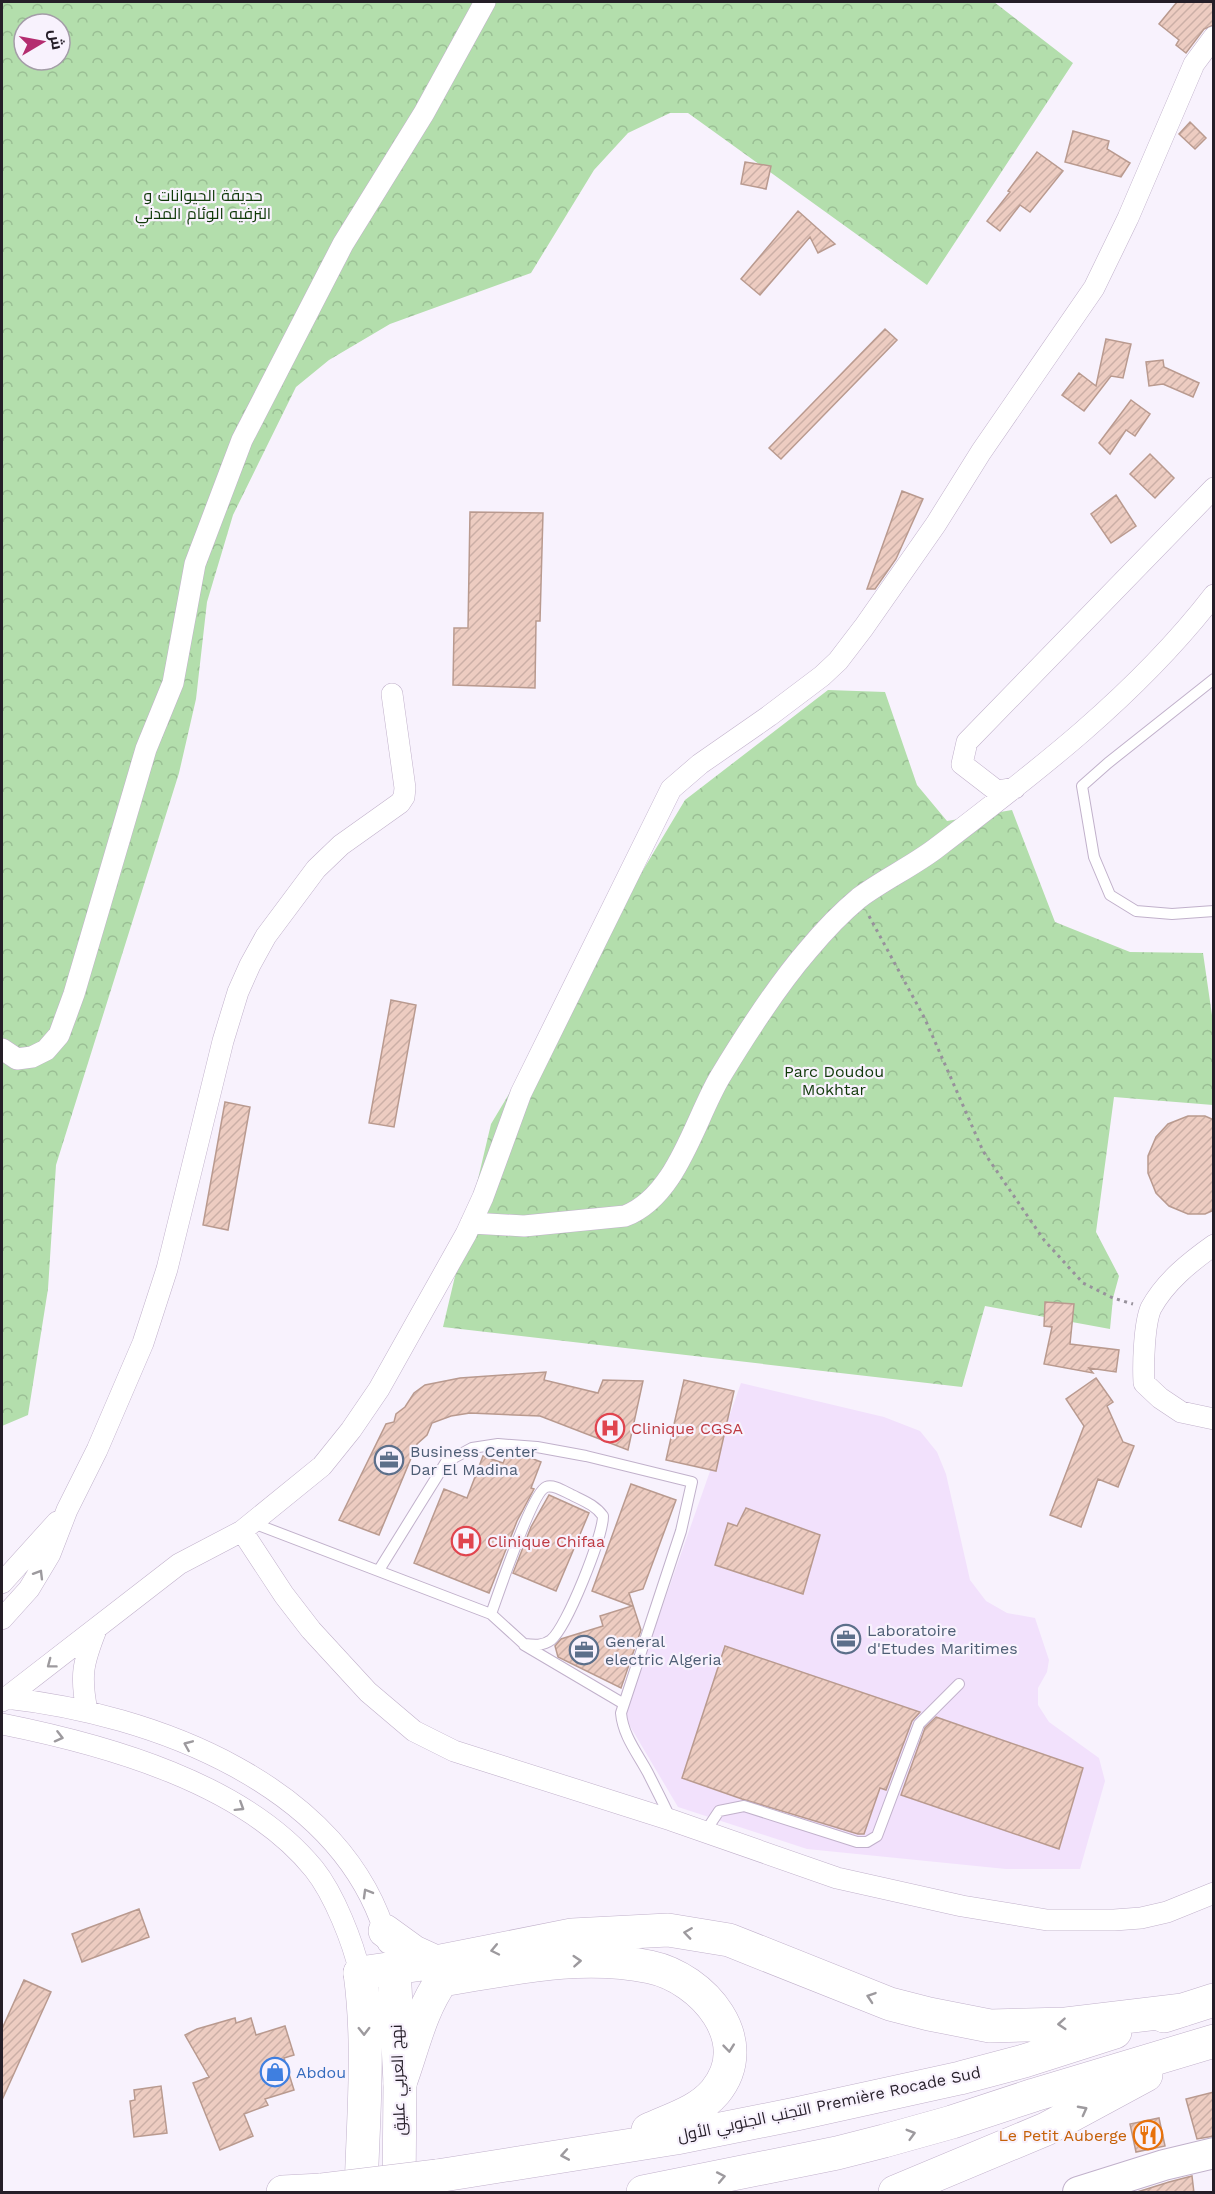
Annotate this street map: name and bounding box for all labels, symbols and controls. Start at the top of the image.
north arrow [12,12,72,72]
text: ش [45,28,67,51]
park label: حديقة الحيوانات و الترفيه الوئام المدني [135,186,271,227]
park label: Parc Doudou Mokhtar [784,1062,884,1099]
hospital icon: Clinique CGSA [594,1412,626,1444]
place label: Clinique CGSA [631,1419,744,1438]
place label: Business Center Dar El Madina [410,1442,537,1479]
office icon: Business Center Dar El Madina [373,1444,405,1476]
hospital icon: Clinique Chifaa [450,1525,482,1557]
place label: Clinique Chifaa [487,1532,605,1551]
one-way arrow [31,1570,43,1580]
place label: Laboratoire d'Etudes Maritimes [867,1621,1018,1658]
office icon: Laboratoire d'Etudes Maritimes [830,1623,862,1655]
place label: General electric Algeria [605,1632,722,1669]
office icon: General electric Algeria [568,1634,600,1666]
one-way arrow [46,1656,57,1667]
one-way arrow [53,1730,63,1743]
one-way arrow [184,1740,195,1752]
one-way arrow [233,1800,244,1811]
one-way arrow [362,1889,374,1899]
one-way arrow [683,1927,692,1939]
one-way arrow [490,1942,500,1955]
one-way arrow [573,1955,582,1968]
one-way arrow [866,1992,877,2005]
one-way arrow [1058,2017,1067,2030]
street label: نهج العربي عليق [387,2024,413,2136]
one-way arrow [358,2027,370,2036]
one-way arrow [722,2043,735,2052]
shop icon: Abdou [259,2056,291,2088]
place label: Abdou [296,2063,346,2082]
street label: التجنب الجنوبي الأول Première Rocade Sud [676,2063,983,2149]
one-way arrow [1077,2106,1087,2117]
restaurant icon: Le Petit Auberge [1132,2119,1164,2151]
place label: Le Petit Auberge [998,2126,1127,2145]
one-way arrow [905,2128,915,2141]
one-way arrow [561,2148,571,2161]
one-way arrow [715,2171,725,2184]

